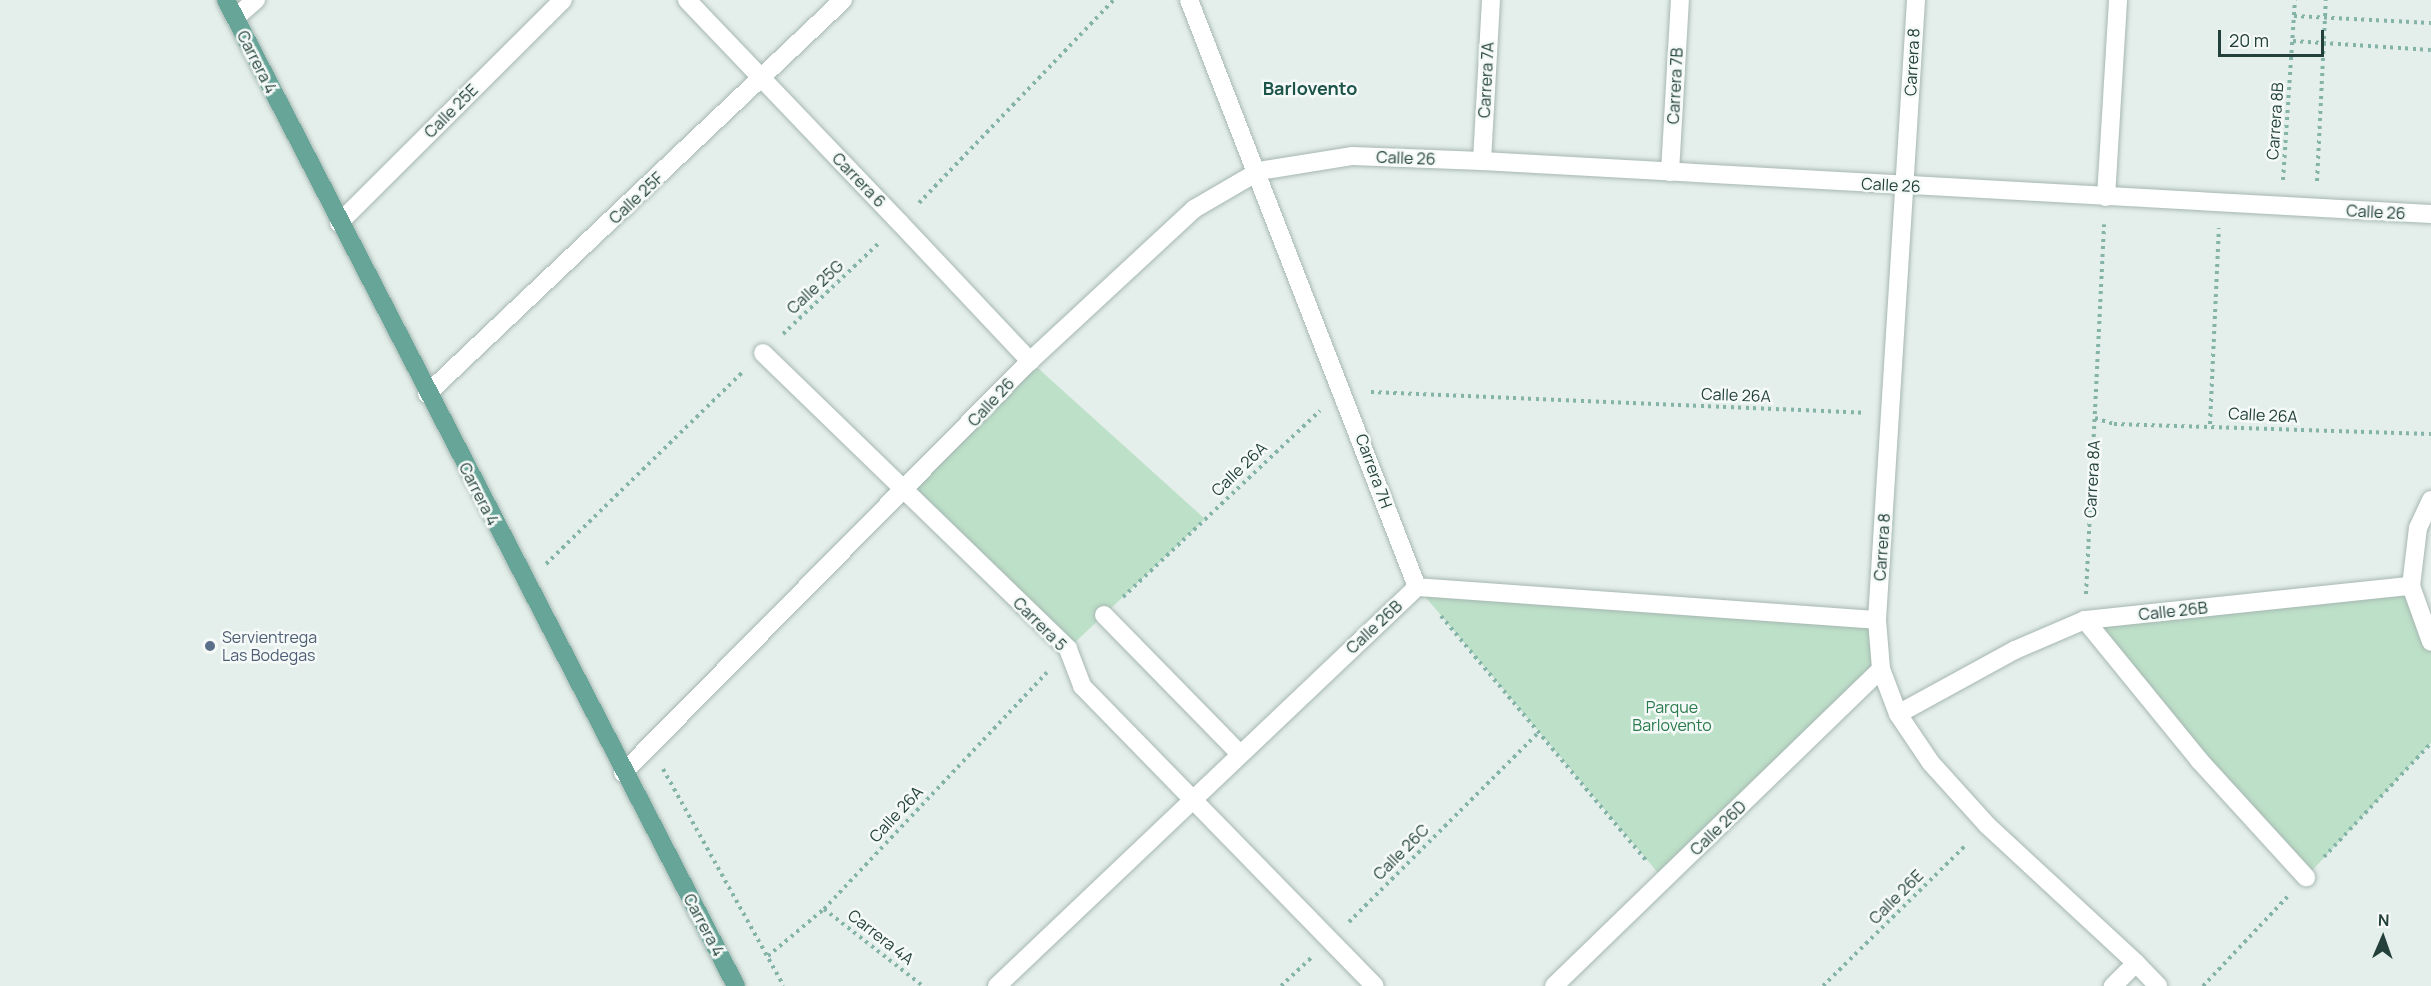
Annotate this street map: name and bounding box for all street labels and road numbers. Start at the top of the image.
street label: Carrera 4 [233,27,281,97]
street label: Carrera 8 [1901,28,1923,96]
street label: Carrera 7A [1474,41,1498,119]
street label: Carrera 7B [1663,47,1687,125]
street label: Calle 25E [420,80,482,142]
street label: Carrera 8B [2263,82,2287,160]
street label: Calle 26 [1376,147,1436,169]
street label: Carrera 6 [828,149,890,211]
street label: Calle 25F [605,168,667,228]
street label: Calle 26 [1861,174,1921,196]
street label: Calle 26 [2346,201,2406,223]
street label: Calle 25G [783,256,847,318]
street label: Calle 26 [964,374,1018,430]
street label: Calle 26A [1701,384,1771,406]
street label: Calle 26A [2228,404,2298,426]
street label: Carrera 7H [1352,431,1396,511]
street label: Calle 26A [1207,438,1271,500]
street label: Carrera 8A [2080,440,2104,518]
street label: Carrera 4 [455,459,503,529]
street label: Carrera 8 [1870,512,1894,582]
street label: Carrera 5 [1009,593,1071,655]
street label: Calle 26B [1342,596,1406,658]
street label: Calle 26B [2138,598,2208,624]
street label: Calle 26A [865,782,927,846]
street label: Calle 26D [1686,797,1750,859]
street label: Calle 26C [1369,820,1433,884]
street label: Calle 26E [1865,866,1927,928]
street label: Carrera 4 [680,890,728,960]
street label: Carrera 4A [844,905,918,969]

